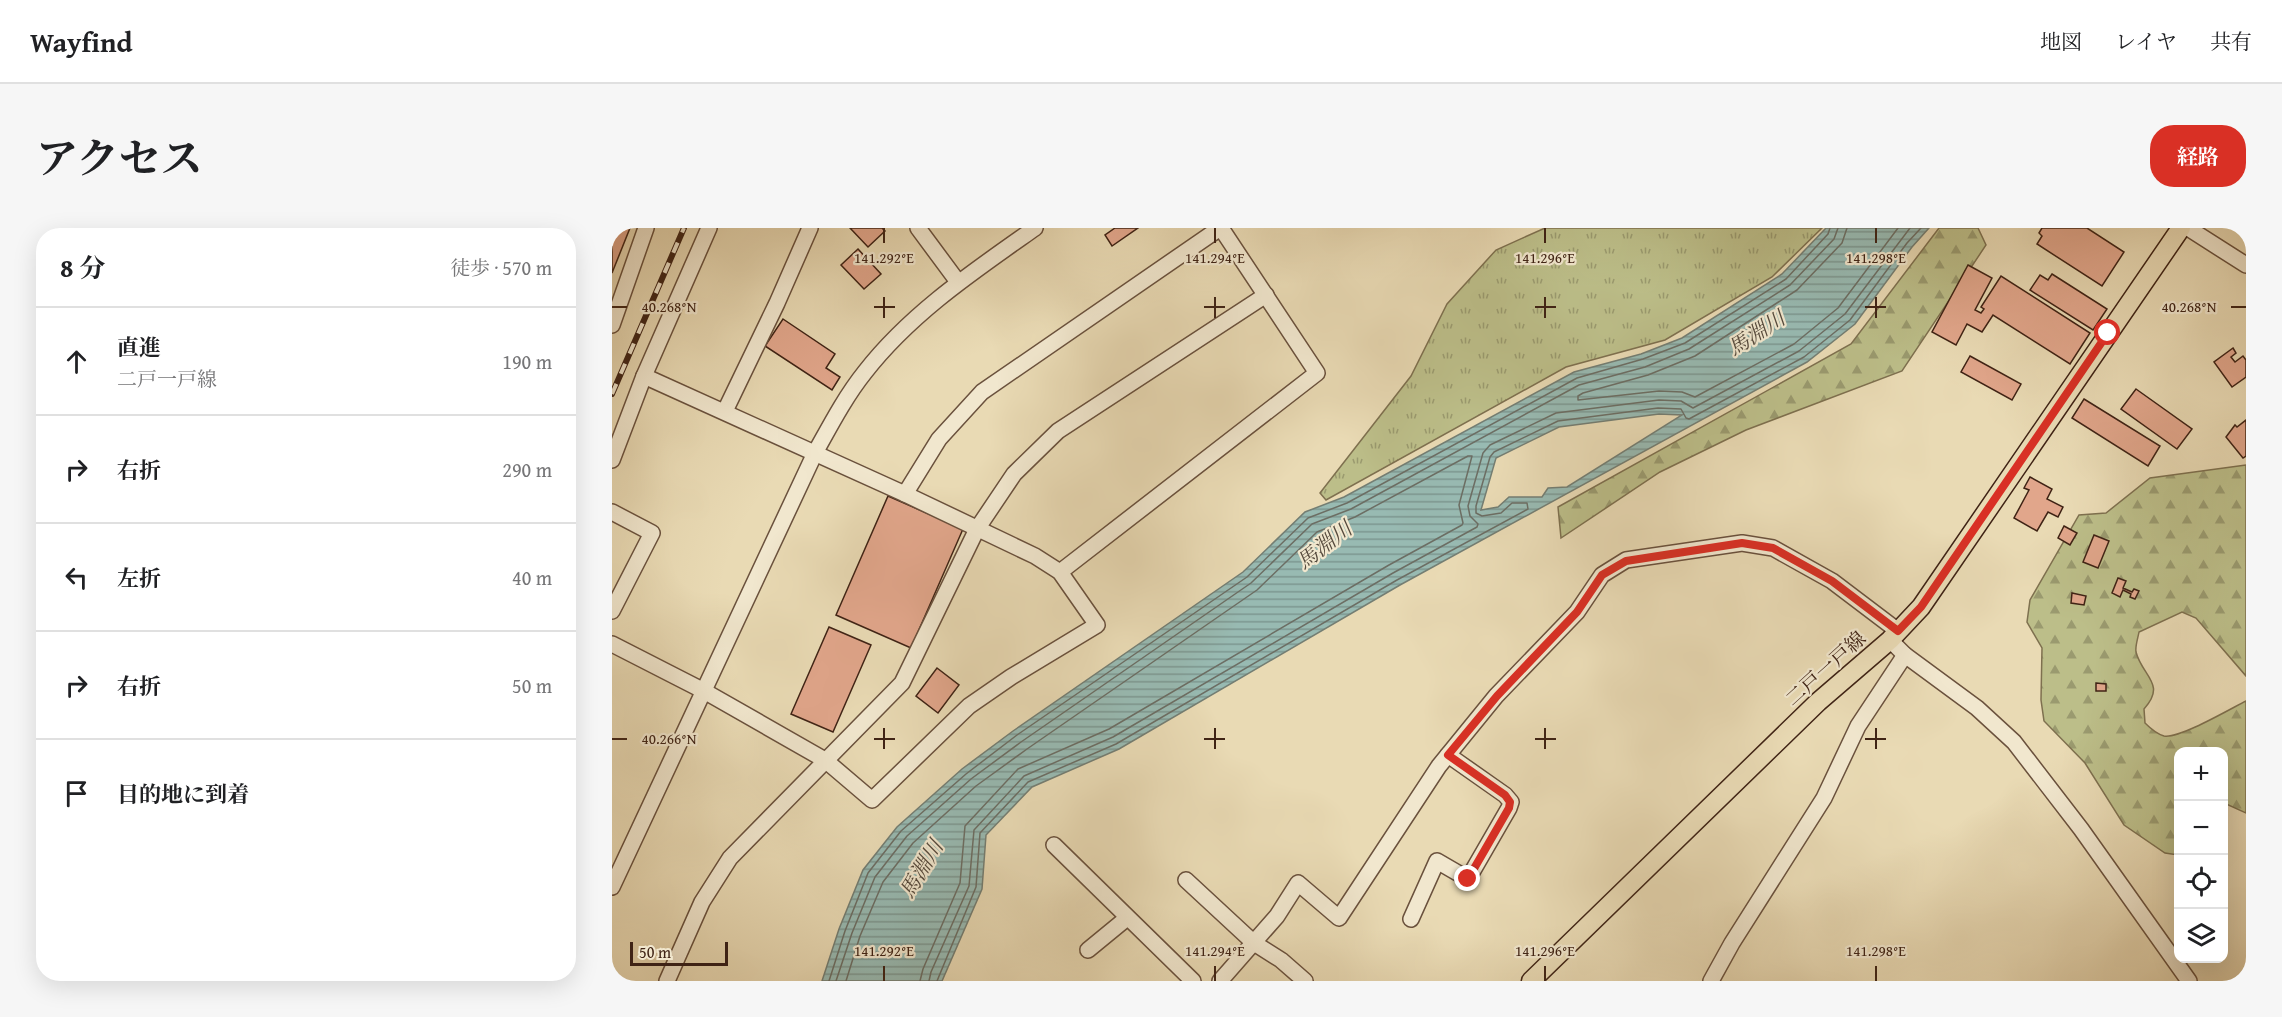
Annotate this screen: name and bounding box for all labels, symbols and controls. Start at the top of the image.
text: Wayfind [30,21,132,62]
text: 地図 [2040,26,2082,57]
text: レイヤ [2115,26,2177,57]
text: 共有 [2210,26,2252,57]
button: 経路 [2150,125,2246,187]
text: アクセス [36,127,203,188]
text: 141.292°E [854,247,914,268]
text: 141.294°E [1185,247,1245,268]
text: 141.296°E [1515,247,1575,268]
text: 141.298°E [1846,247,1906,268]
text: 8 分 [60,248,105,287]
text: 徒歩 · 570 m [450,253,552,282]
text: 40.268°N [642,296,697,317]
text: 40.268°N [2162,296,2217,317]
water label: 馬淵川 [1721,302,1793,363]
route start [2094,319,2120,345]
text: 直進 [117,331,161,363]
icon: ahead [60,345,93,378]
text: 190 m [502,347,552,376]
text: 二戸一戸線 [117,364,217,393]
icon: right [60,453,93,486]
text: 右折 [117,454,161,486]
text: 290 m [502,455,552,484]
water label: 馬淵川 [1290,512,1360,577]
icon: left [60,561,93,594]
text: 左折 [117,562,161,594]
text: 40 m [512,563,552,592]
street label: 二戸一戸線 [1778,624,1872,712]
icon: right [60,669,93,702]
text: 右折 [117,670,161,702]
text: 50 m [512,671,552,700]
text: 40.266°N [642,728,697,749]
map controls [2174,747,2228,963]
button: + [2174,747,2228,801]
icon: arrive [60,777,93,810]
text: 目的地に到着 [117,778,249,810]
button: − [2174,801,2228,855]
water label: 馬淵川 [891,832,952,904]
button: locate [2174,855,2228,909]
route end [1454,865,1480,891]
button: layers [2174,909,2228,963]
scale bar [630,939,728,966]
text: 50 m [639,940,671,964]
text: 141.292°E [854,940,914,961]
text: 141.294°E [1185,940,1245,961]
text: 141.296°E [1515,940,1575,961]
text: 141.298°E [1846,940,1906,961]

